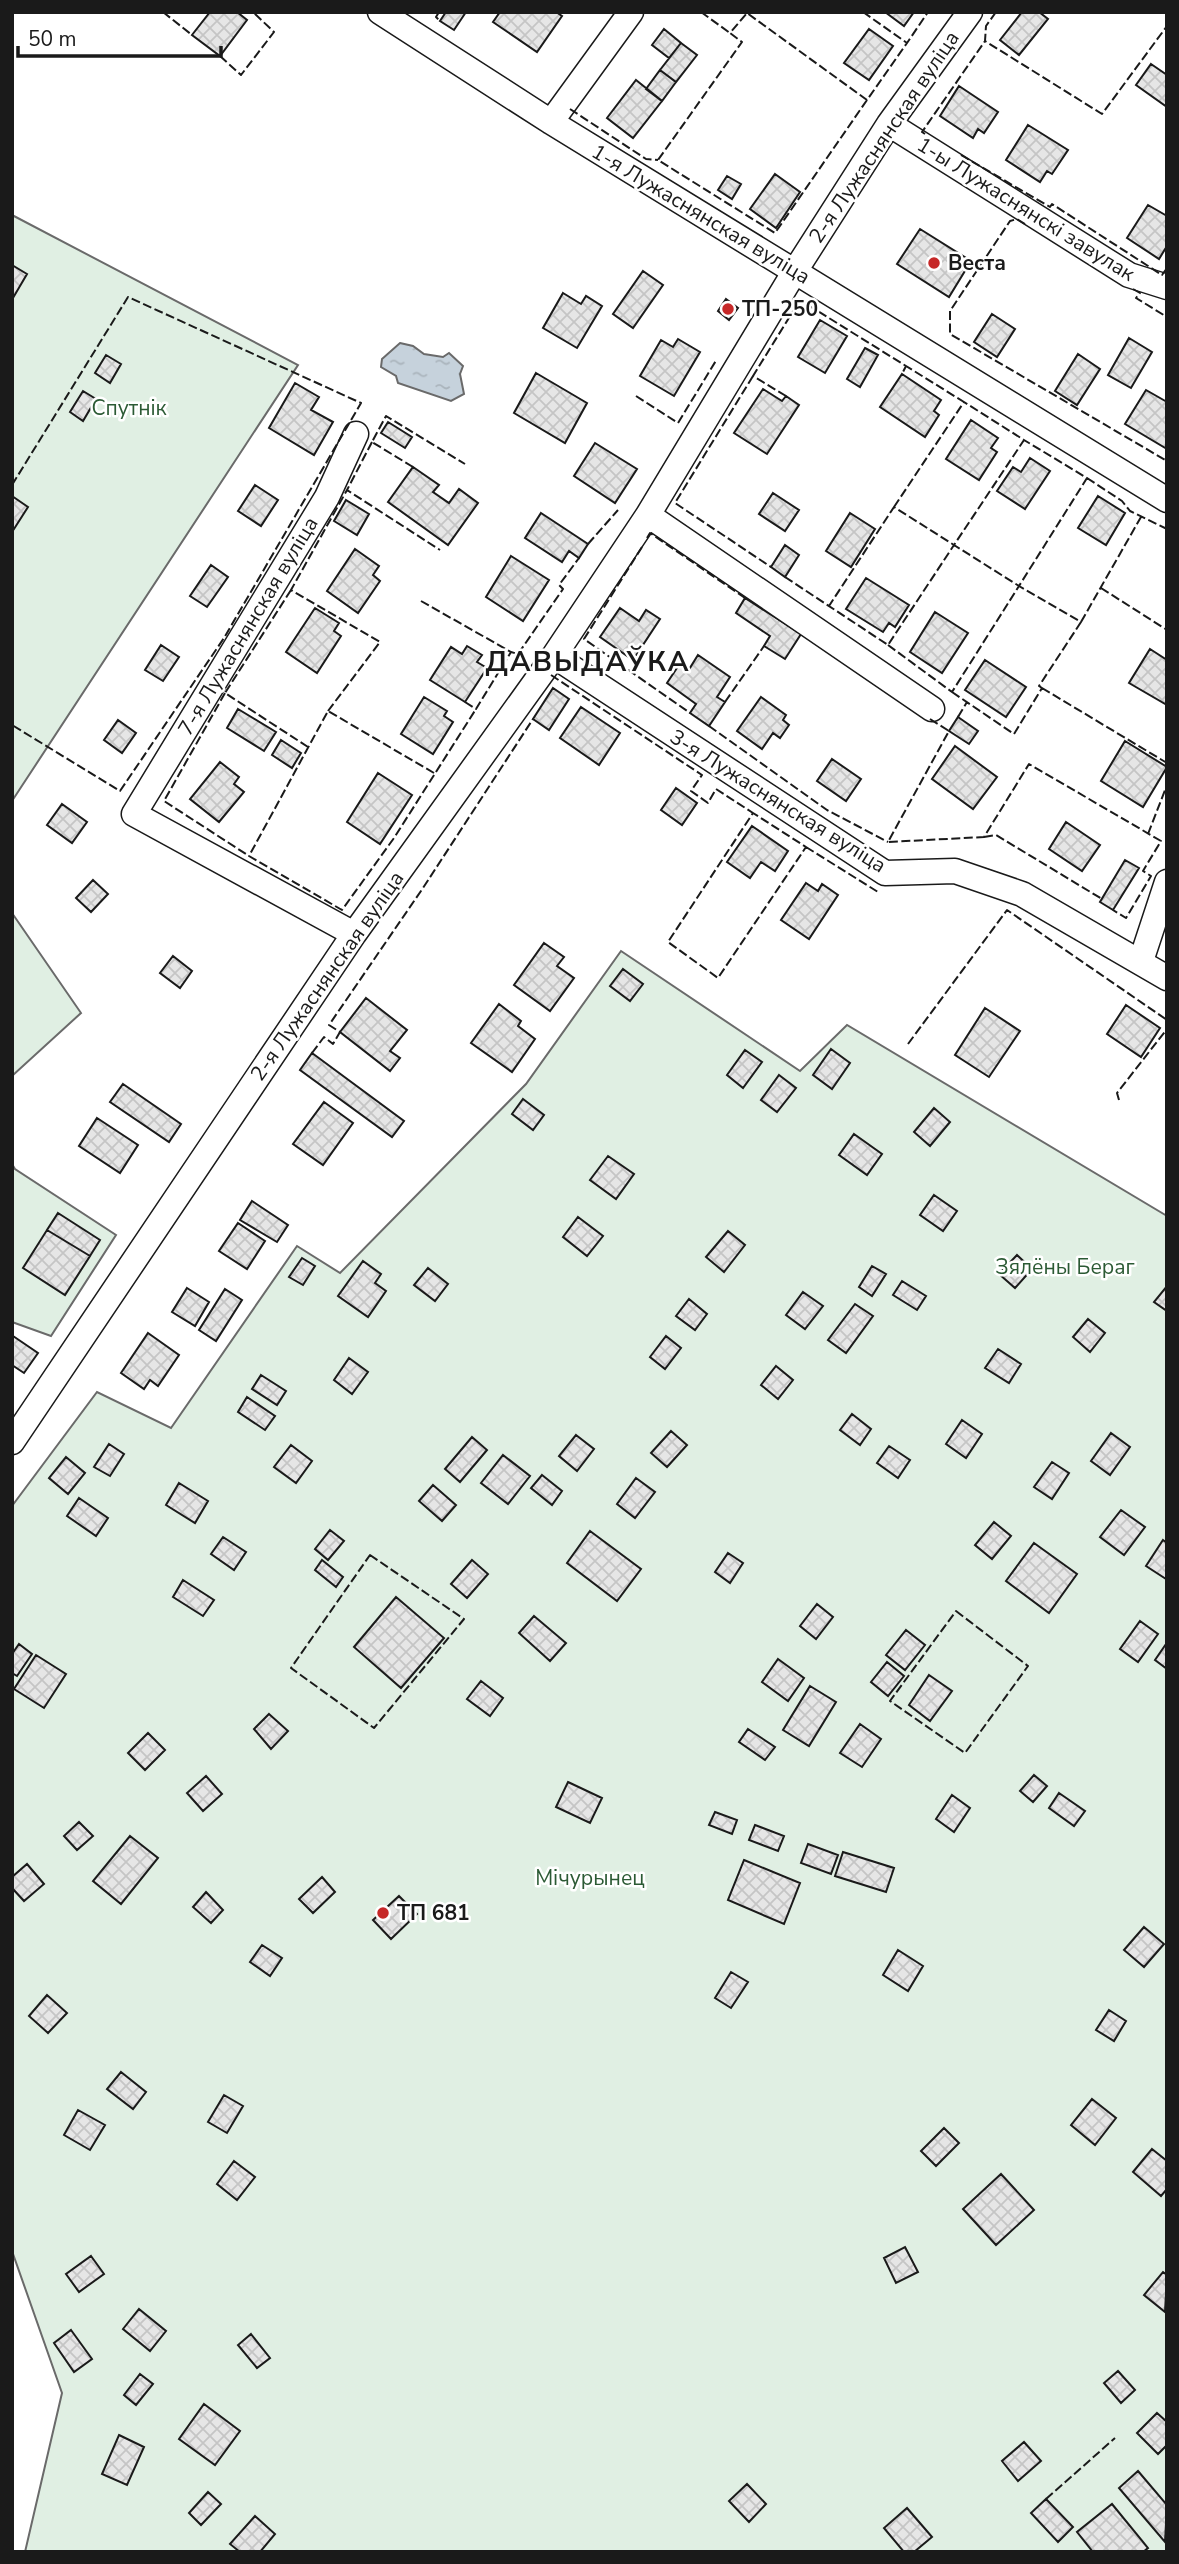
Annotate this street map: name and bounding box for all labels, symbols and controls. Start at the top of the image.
scale bar [18,14,220,58]
text: 50 m [28,25,77,53]
street label: 2-я Лужаснянская вуліца [802,25,966,249]
street label: 1-ы Лужаснянскі завулак [912,130,1141,288]
street label: 1-я Лужаснянская вуліца [586,138,816,290]
place label: Веста [948,249,1006,277]
marker: Веста [926,255,942,271]
place label: ТП-250 [742,295,818,323]
marker: ТП-250 [720,301,736,317]
park label: Спутнік [91,394,168,422]
street label: 7-я Лужаснянская вуліца [172,511,324,741]
district label: ДАВЫДАЎКА [485,643,691,681]
street label: 3-я Лужаснянская вуліца [664,723,892,879]
street label: 2-я Лужаснянская вуліца [244,865,410,1087]
park label: Зялёны Бераг [995,1253,1135,1281]
park label: Мічурынец [535,1864,645,1892]
place label: ТП 681 [397,1899,470,1927]
marker: ТП 681 [375,1905,391,1921]

